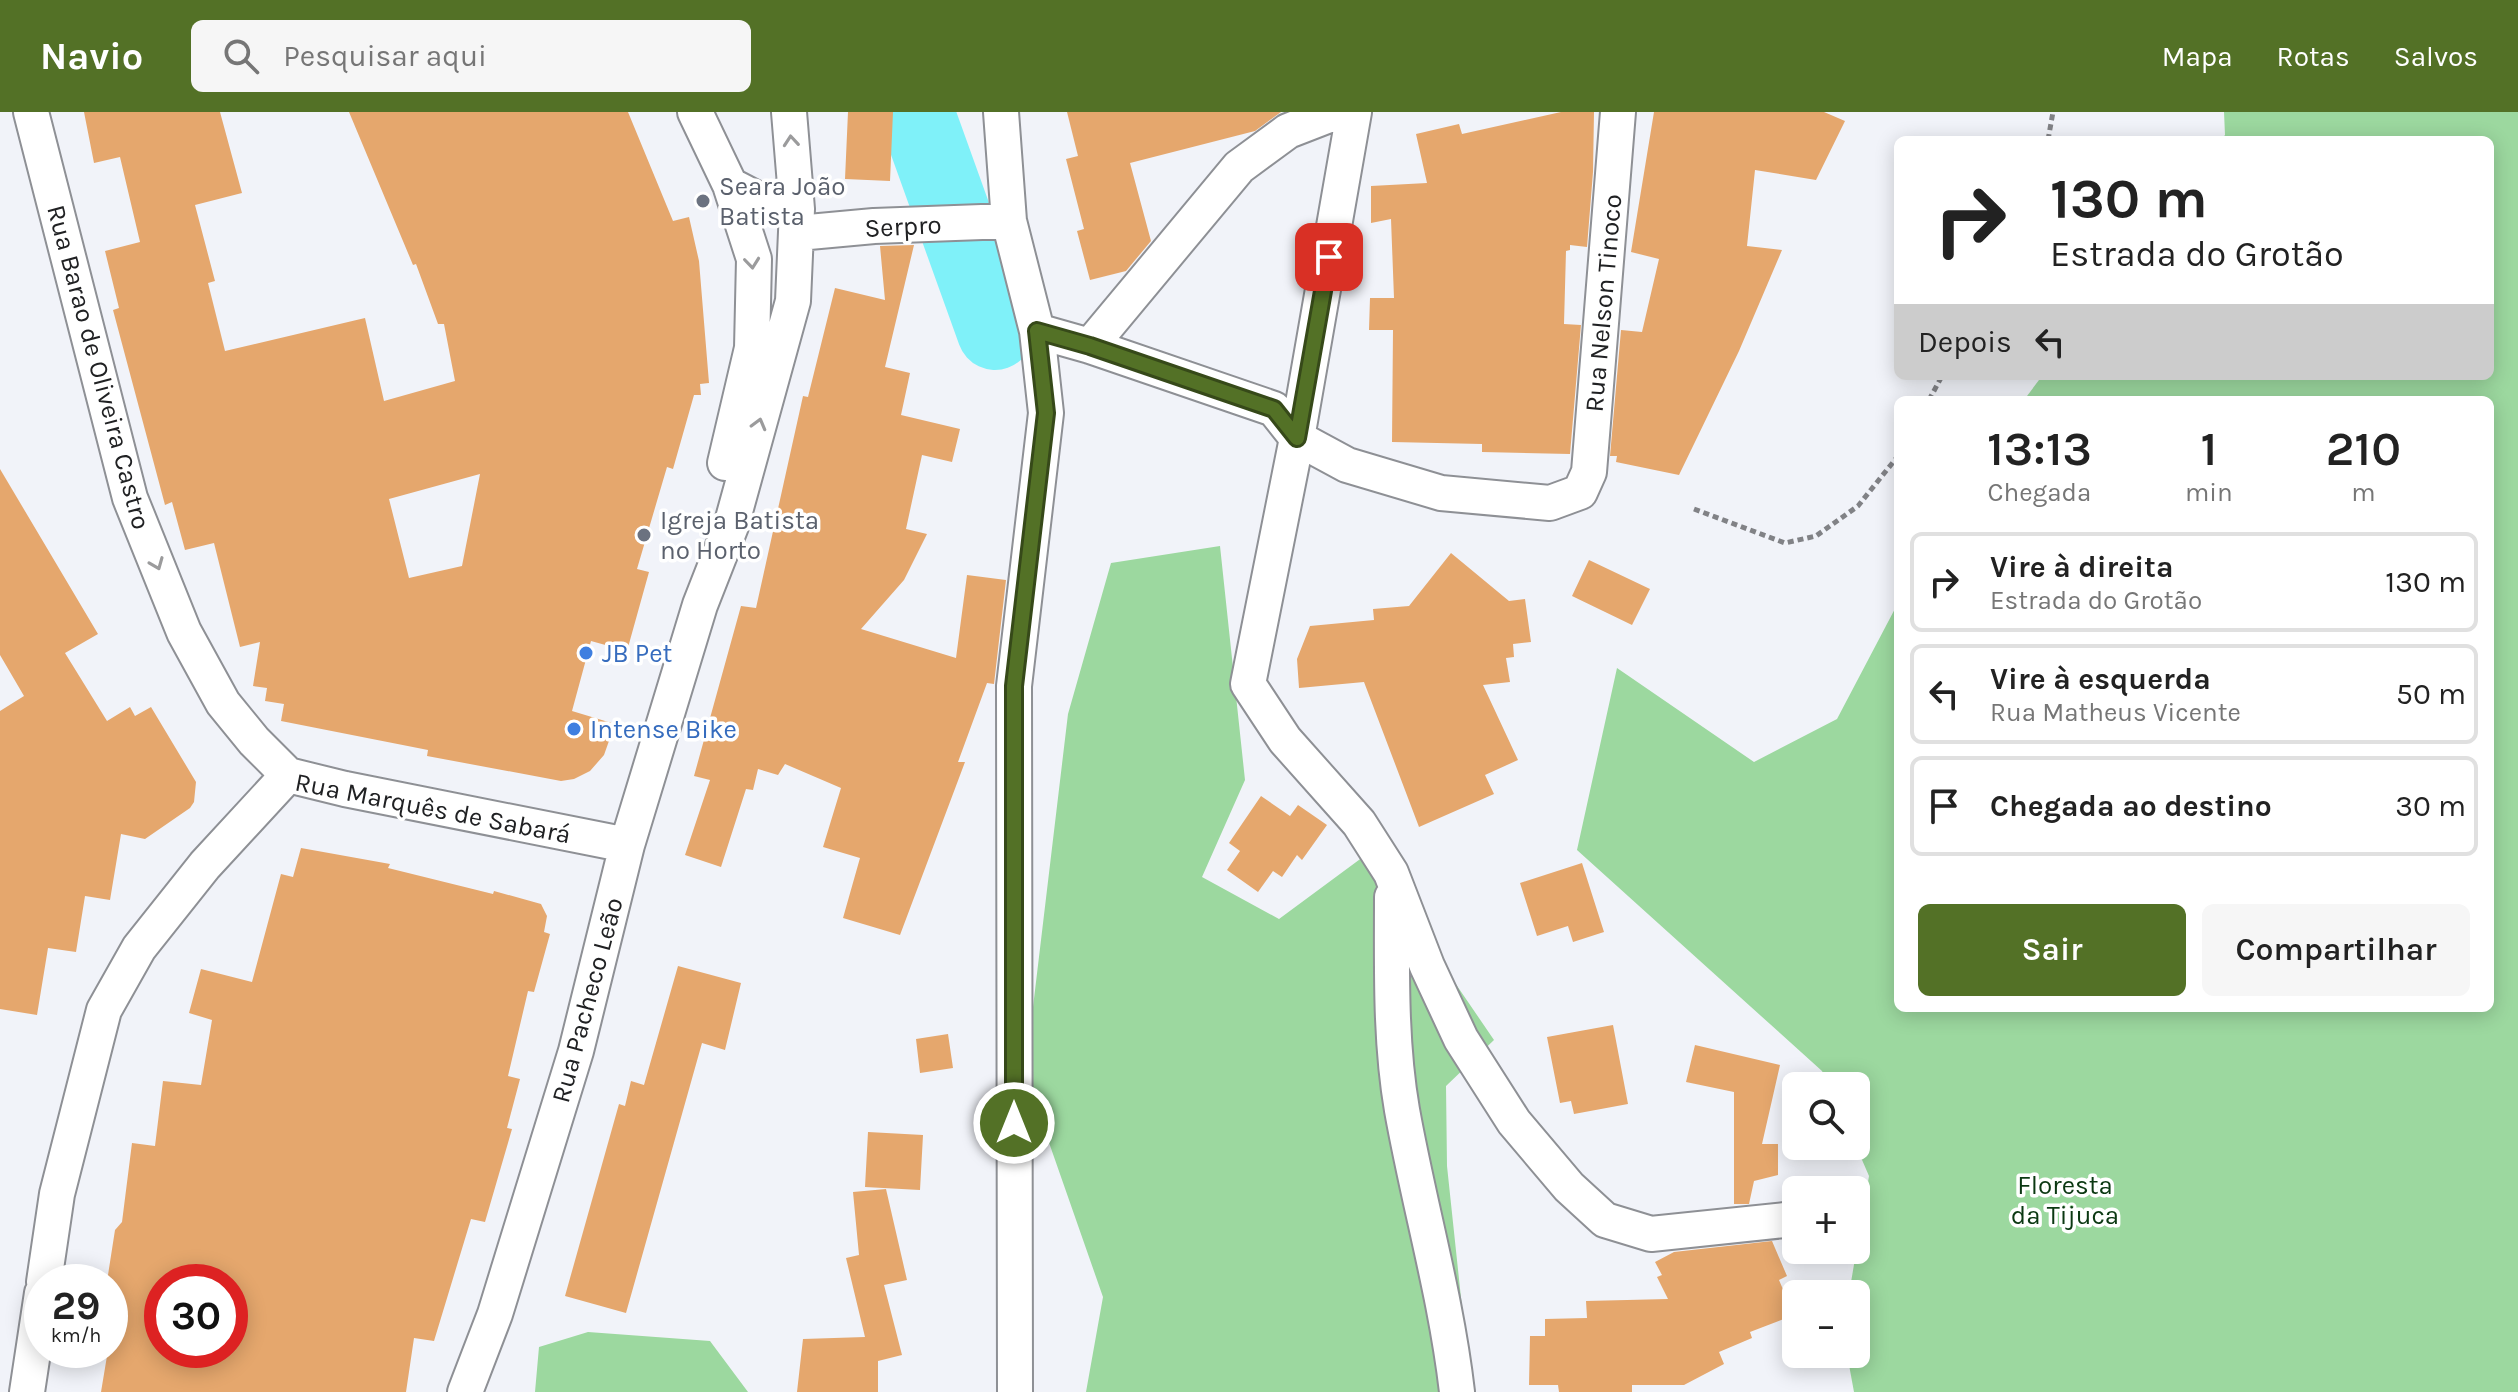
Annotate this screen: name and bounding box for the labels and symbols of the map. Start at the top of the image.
one-way arrow [783,134,800,147]
place label: Seara João Batista [719,171,846,232]
marker: Seara João Batista [694,192,712,210]
street label: Rua Nelson Tinoco [1579,193,1628,413]
street label: Rua Barao de Oliveira Castro [40,201,157,533]
street label: Serpro [864,209,942,244]
pin [1295,223,1363,291]
one-way arrow [743,256,760,269]
one-way arrow [749,418,766,432]
place label: Igreja Batista no Horto [660,505,819,566]
marker: Igreja Batista no Horto [635,526,653,544]
one-way arrow [147,556,163,570]
place label: JB Pet [602,638,673,669]
marker: JB Pet [577,644,595,662]
place label: Intense Bike [590,714,737,745]
marker: Intense Bike [565,720,583,738]
street label: Rua Marquês de Sabará [292,767,573,850]
street label: Rua Pacheco Leão [545,894,630,1106]
position arrow [972,1081,1056,1165]
park label: Floresta da Tijuca [2011,1170,2119,1231]
speed limit sign: 30 [144,1264,248,1368]

